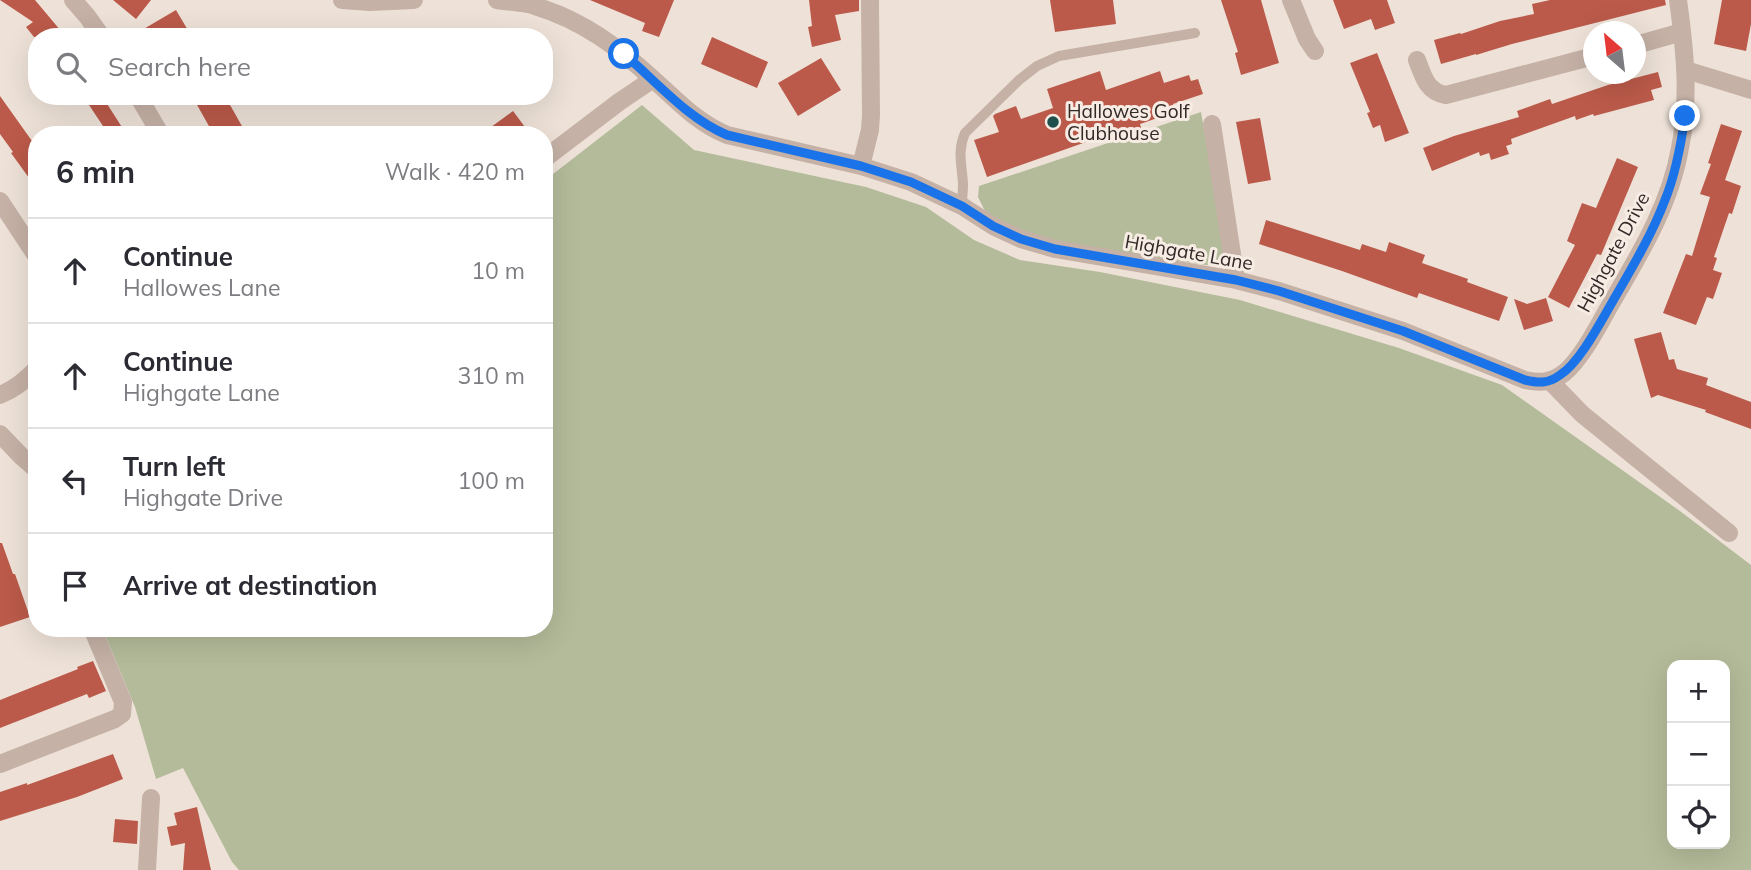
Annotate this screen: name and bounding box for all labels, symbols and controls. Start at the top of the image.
north arrow [1583,21,1646,84]
search box [28,28,553,105]
route start [608,38,639,69]
icon: search [52,48,90,86]
text: Search here [108,50,251,83]
place label: Hallowes Golf Clubhouse [1067,99,1190,145]
route end [1669,100,1700,131]
marker: Hallowes Golf Clubhouse [1045,114,1061,130]
text: 6 min [56,153,135,191]
text: Walk · 420 m [385,157,525,186]
street label: Highgate Drive [1571,188,1655,316]
street label: Highgate Lane [1123,229,1255,275]
text: Continue [123,240,233,273]
icon: ahead [56,252,94,290]
text: 10 m [471,256,525,285]
text: Hallowes Lane [123,273,280,302]
text: Continue [123,345,233,378]
icon: ahead [56,357,94,395]
text: 310 m [457,361,525,390]
text: Highgate Lane [123,378,280,407]
text: Turn left [123,450,225,483]
icon: left [56,462,94,500]
text: 100 m [457,466,525,495]
text: Highgate Drive [123,483,283,512]
icon: arrive [56,567,94,605]
text: Arrive at destination [123,569,378,602]
map controls [1667,660,1730,849]
button: + [1667,660,1730,723]
button: − [1667,723,1730,786]
button: locate [1667,786,1730,849]

